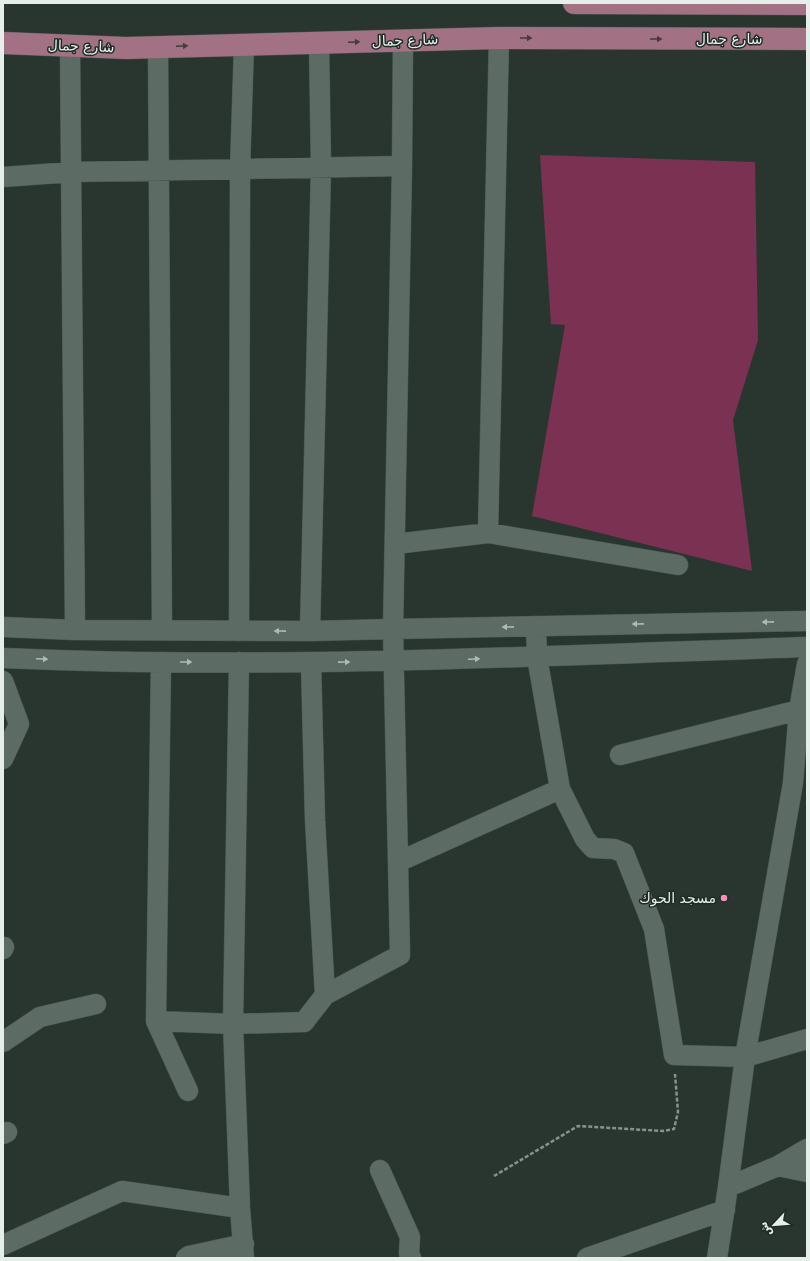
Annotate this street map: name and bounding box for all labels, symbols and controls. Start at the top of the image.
street label: شارع جمال [371,31,439,50]
street label: شارع جمال [696,31,762,48]
one-way arrow [520,35,533,41]
one-way arrow [650,36,663,42]
street label: شارع جمال [47,37,115,56]
one-way arrow [348,39,361,45]
one-way arrow [176,43,188,50]
one-way arrow [761,619,774,625]
one-way arrow [631,621,644,627]
one-way arrow [502,623,514,630]
one-way arrow [273,628,286,634]
one-way arrow [468,655,480,662]
one-way arrow [36,656,48,663]
one-way arrow [180,659,193,665]
one-way arrow [338,659,351,665]
place label: مسجد الحوك [639,890,716,907]
marker: مسجد الحوك [719,893,729,903]
north arrow [754,1205,794,1245]
text: ش [756,1219,775,1239]

